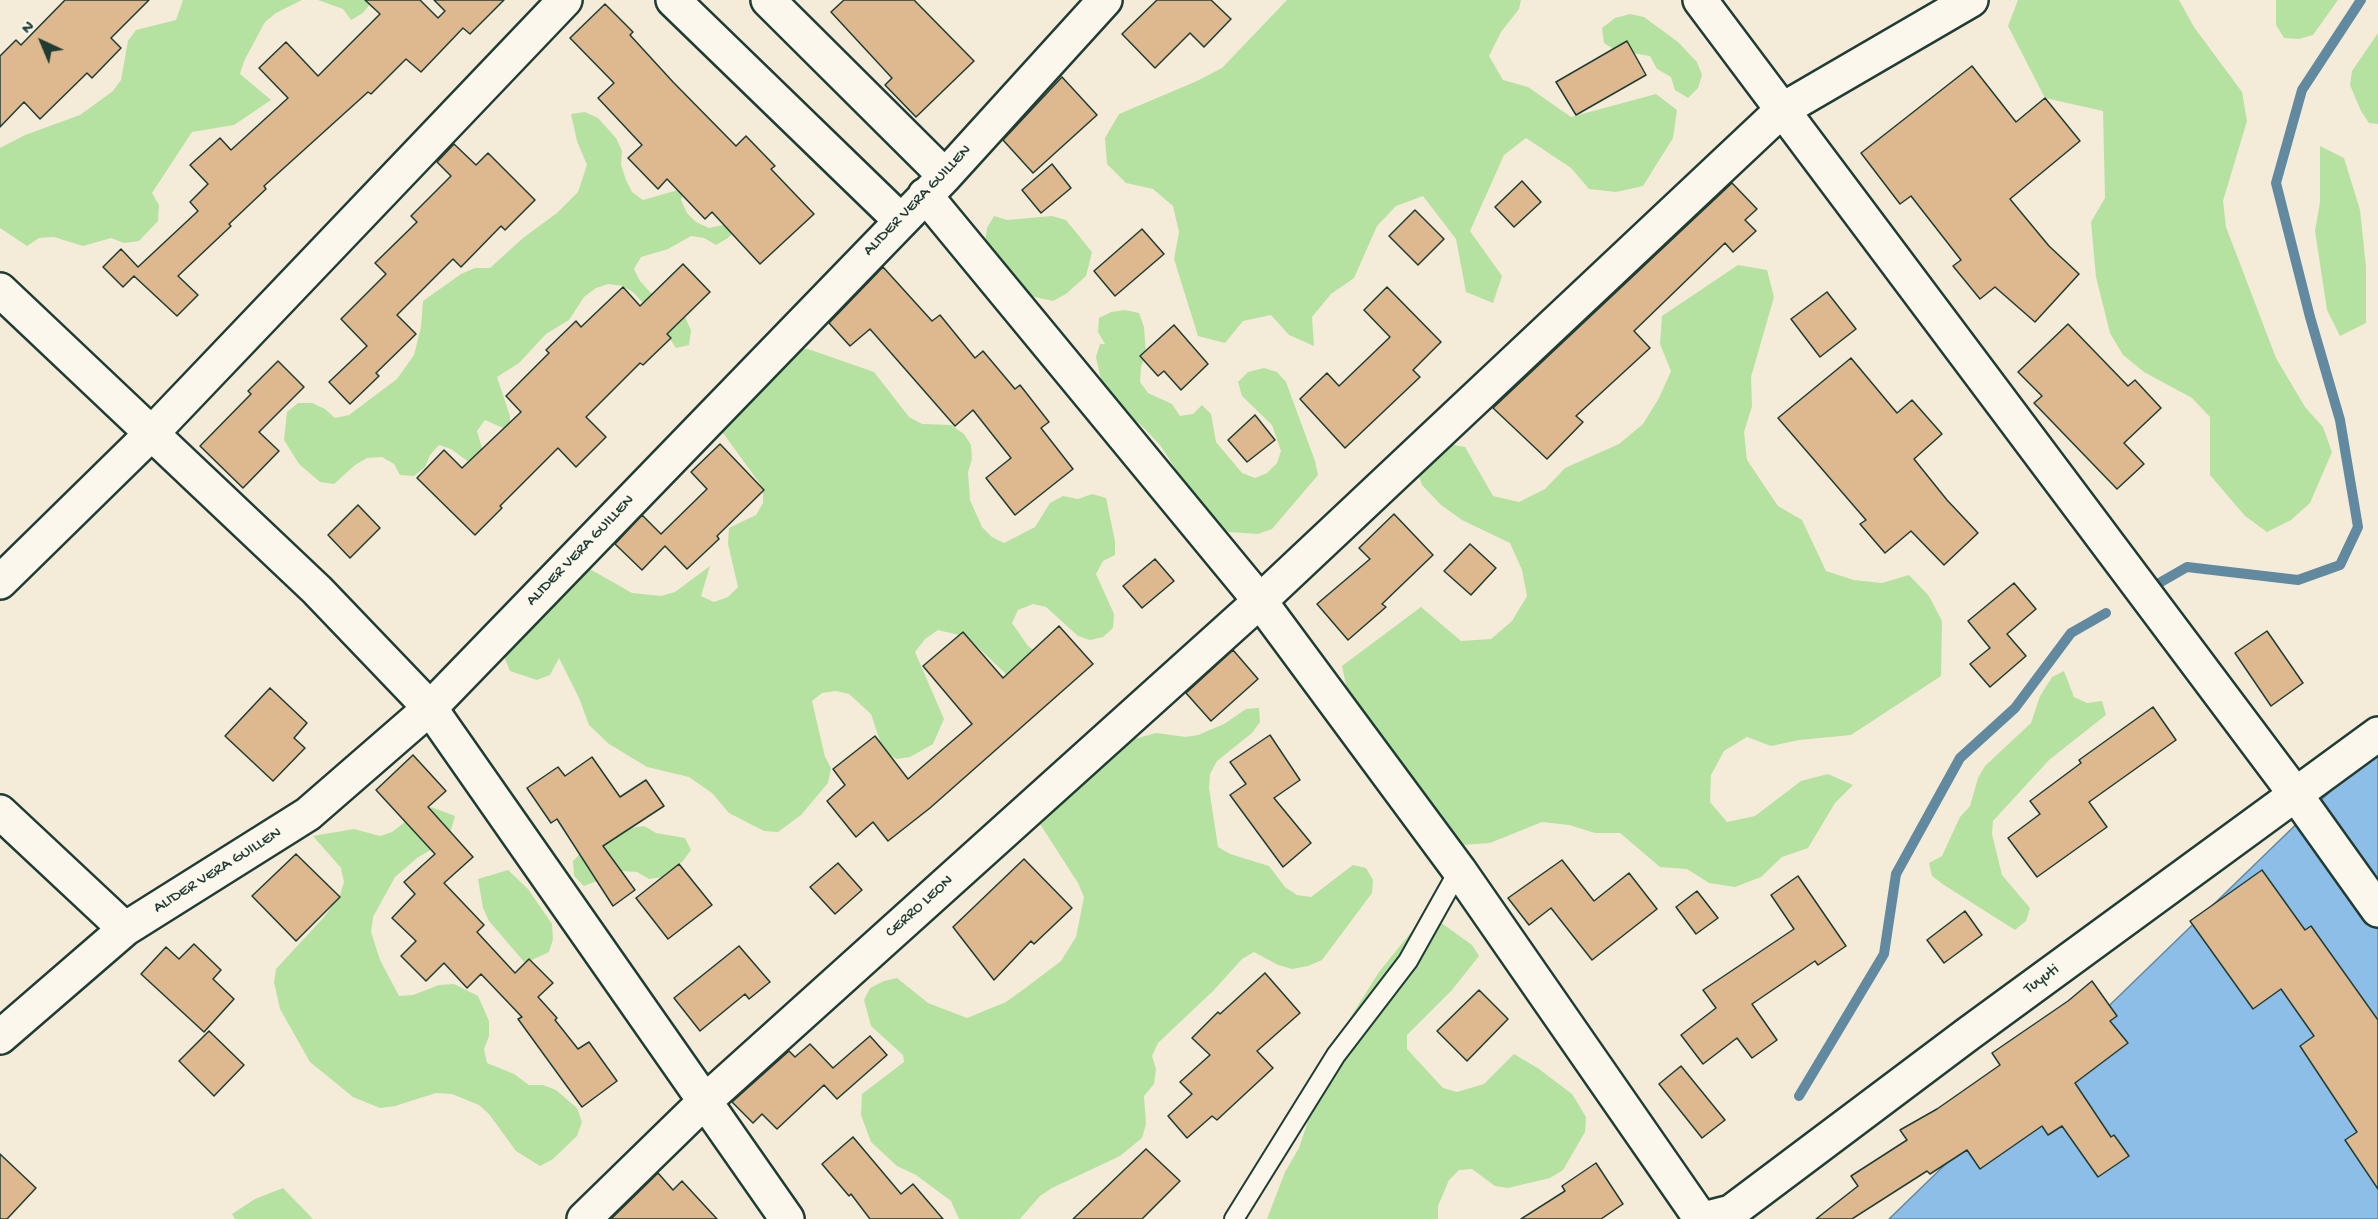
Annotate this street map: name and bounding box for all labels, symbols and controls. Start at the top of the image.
north arrow [12,12,72,72]
text: N [19,18,40,39]
street label: ALIDER VERA GUILLEN [860,141,976,261]
street label: ALIDER VERA GUILLEN [523,491,639,611]
street label: ALIDER VERA GUILLEN [150,824,286,918]
street label: CERRO LEON [882,872,958,942]
street label: Tuyuti [2021,961,2063,999]

